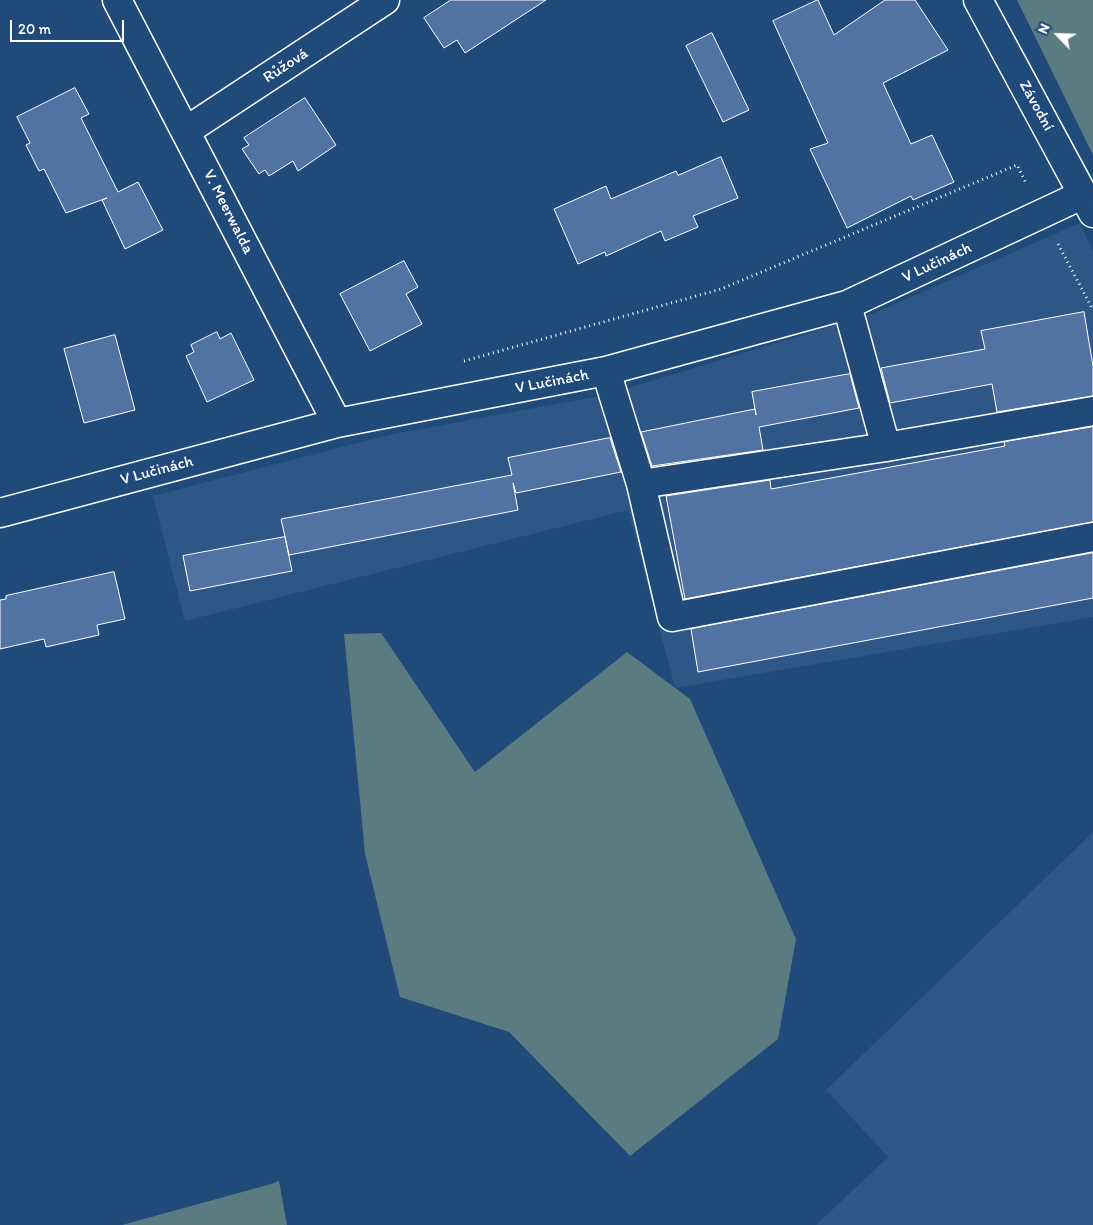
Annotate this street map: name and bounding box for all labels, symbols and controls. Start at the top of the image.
scale bar [12,10,126,42]
north arrow [1033,10,1083,60]
text: 20 m [18,20,51,38]
text: N [1034,21,1054,36]
street label: Růžová [260,44,312,88]
street label: Závodní [1014,77,1058,135]
street label: V. Meerwalda [199,167,257,257]
street label: V Lučinách [899,239,975,287]
street label: V Lučinách [514,365,590,399]
street label: V Lučinách [118,452,196,490]

